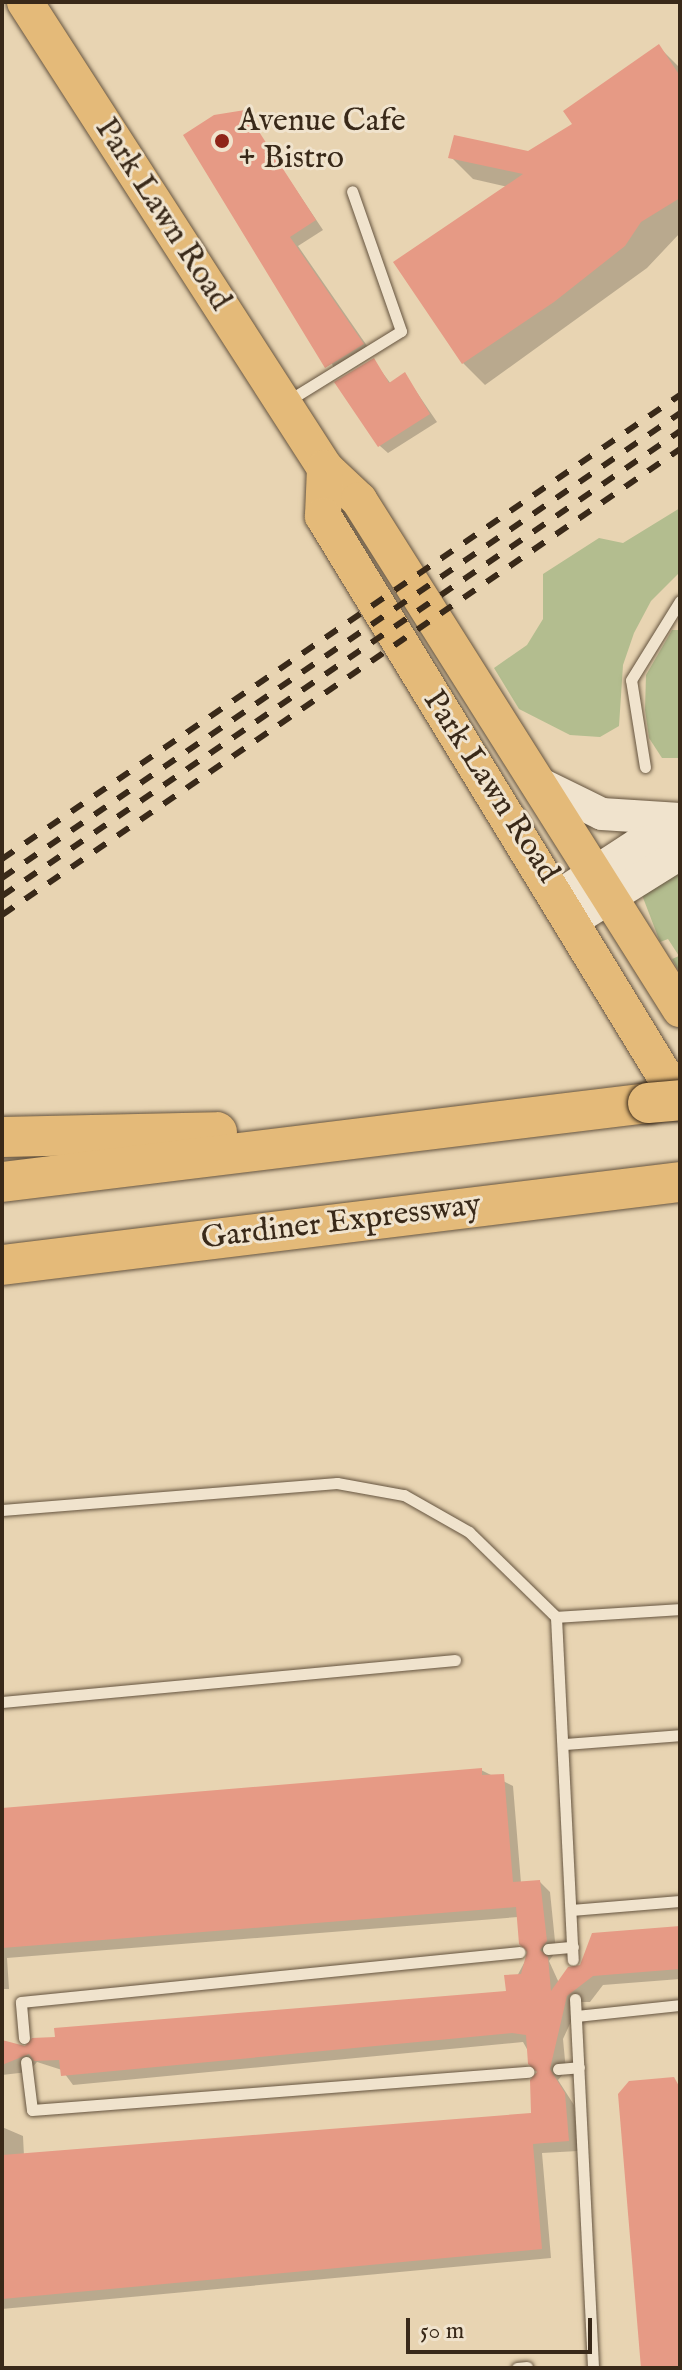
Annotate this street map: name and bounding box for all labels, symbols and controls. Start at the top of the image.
place label: Avenue Cafe + Bistro [238,104,406,179]
street label: Park Lawn Road [86,112,238,318]
marker: Avenue Cafe + Bistro [213,132,231,150]
street label: Park Lawn Road [414,684,566,890]
street label: Gardiner Expressway [199,1187,483,1259]
scale bar [410,2302,596,2352]
text: 50 m [420,2316,464,2347]

